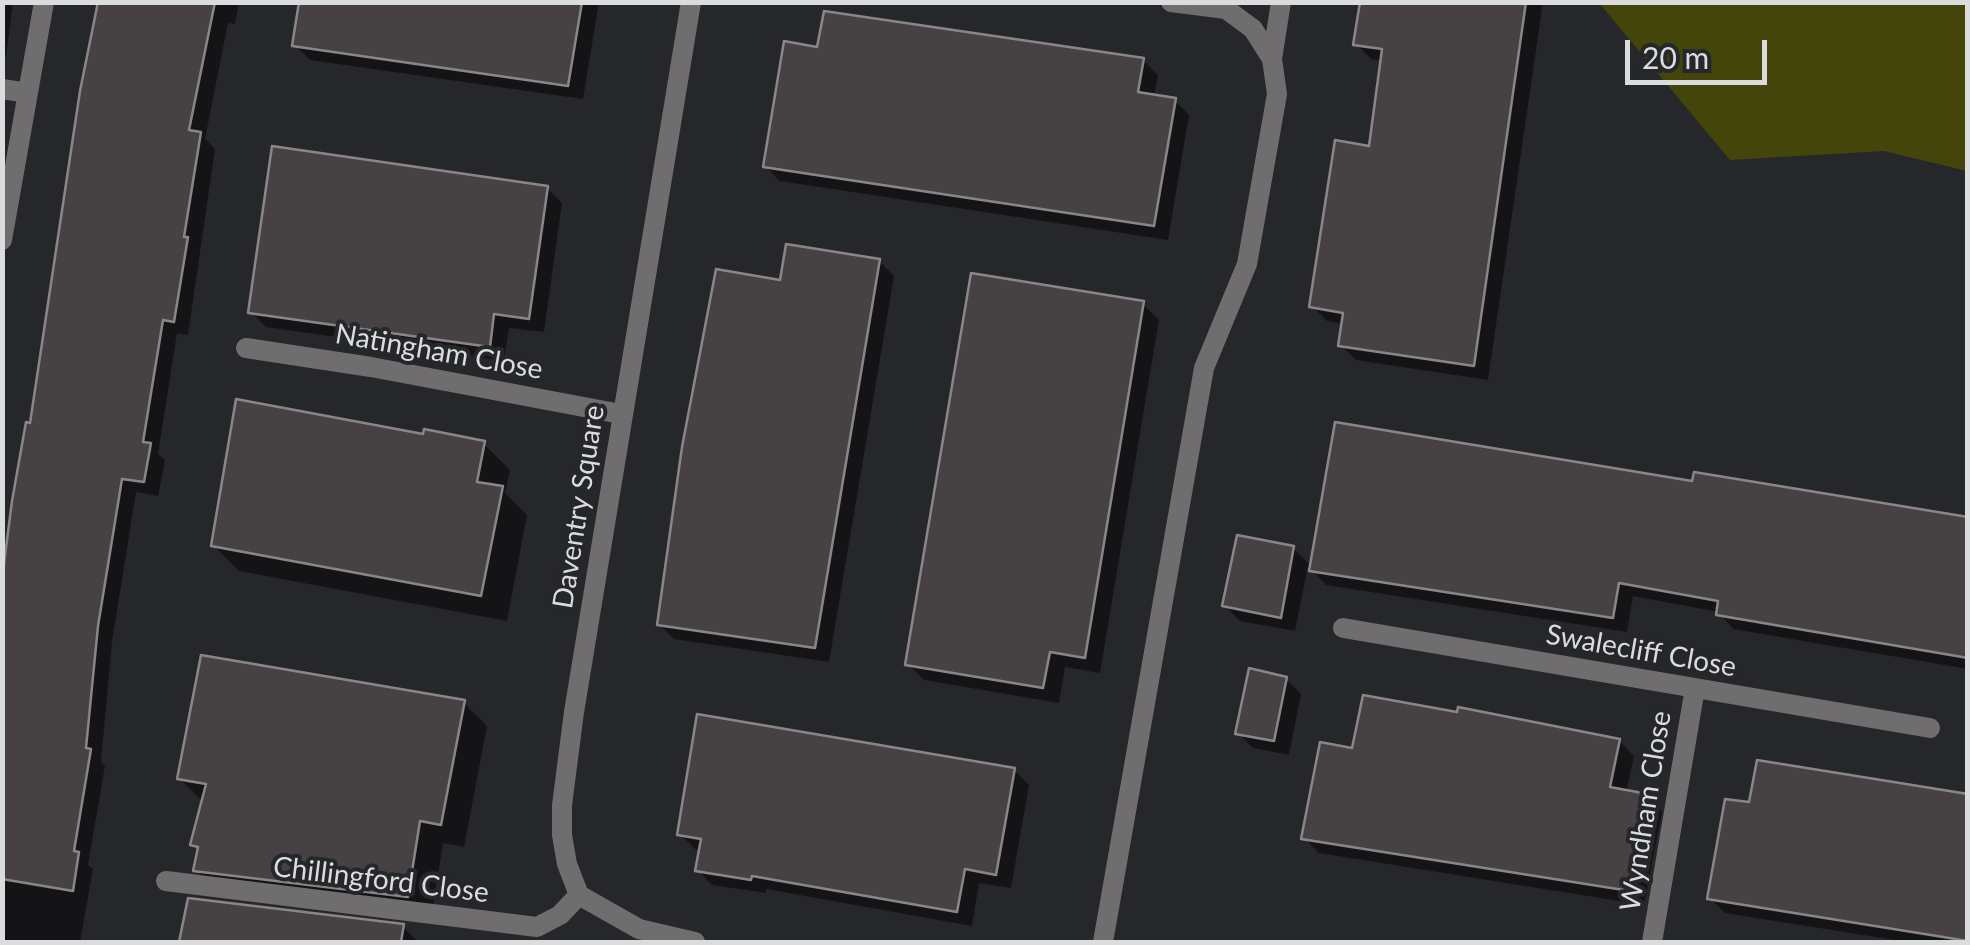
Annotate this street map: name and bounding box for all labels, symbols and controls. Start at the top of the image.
scale bar [1630,20,1772,82]
text: 20 m [1642,39,1709,75]
street label: Natingham Close [333,317,545,387]
street label: Daventry Square [546,403,612,611]
street label: Swalecliff Close [1543,618,1739,684]
street label: Wyndham Close [1614,709,1678,913]
street label: Chillingford Close [271,850,491,910]

